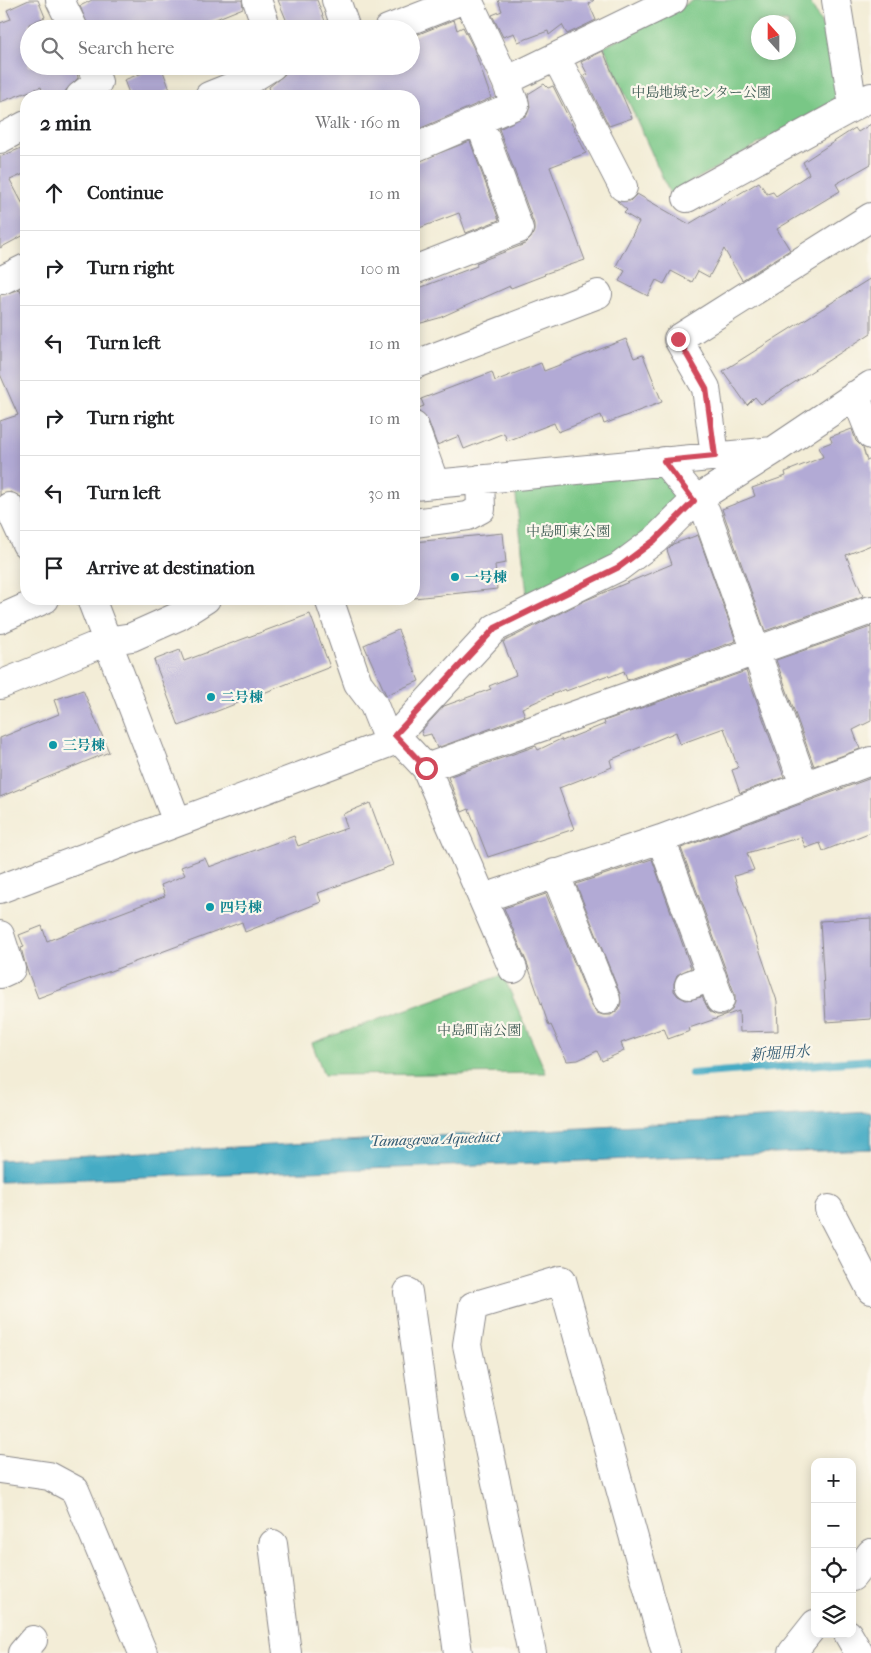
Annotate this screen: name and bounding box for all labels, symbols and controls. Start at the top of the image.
north arrow [751,15,796,60]
search box [20,20,420,75]
icon: search [38,34,66,62]
text: Search here [78,37,174,59]
park label: 中島地域センター公園 [631,84,771,101]
text: 2 min [40,111,91,135]
text: Walk · 160 m [315,113,400,132]
icon: ahead [40,179,68,207]
text: Continue [87,182,163,204]
text: 10 m [369,184,400,203]
icon: right [40,254,68,282]
text: Turn right [87,257,174,279]
text: 100 m [360,259,400,278]
route end [667,328,690,351]
icon: left [40,329,68,357]
text: Turn left [87,332,161,354]
text: 10 m [369,334,400,353]
icon: right [40,404,68,432]
text: Turn right [87,407,174,429]
text: 10 m [369,409,400,428]
icon: left [40,479,68,507]
text: Turn left [87,482,161,504]
text: 30 m [368,484,400,503]
park label: 中島町東公園 [526,523,610,540]
icon: arrive [40,554,68,582]
text: Arrive at destination [87,557,255,579]
place label: 一号棟 [465,569,507,586]
marker: 一号棟 [449,571,461,583]
place label: 二号棟 [221,689,263,706]
marker: 二号棟 [205,691,217,703]
place label: 三号棟 [63,737,105,754]
marker: 三号棟 [47,739,59,751]
route start [415,757,438,780]
place label: 四号棟 [220,899,262,916]
marker: 四号棟 [204,901,216,913]
park label: 中島町南公園 [437,1022,521,1039]
water label: 新堀用水 [749,1042,813,1064]
water label: Tamagawa Aqueduct [370,1128,502,1150]
map controls [811,1458,856,1638]
button: + [811,1458,856,1503]
button: − [811,1503,856,1548]
button: locate [811,1548,856,1593]
button: layers [811,1593,856,1638]

